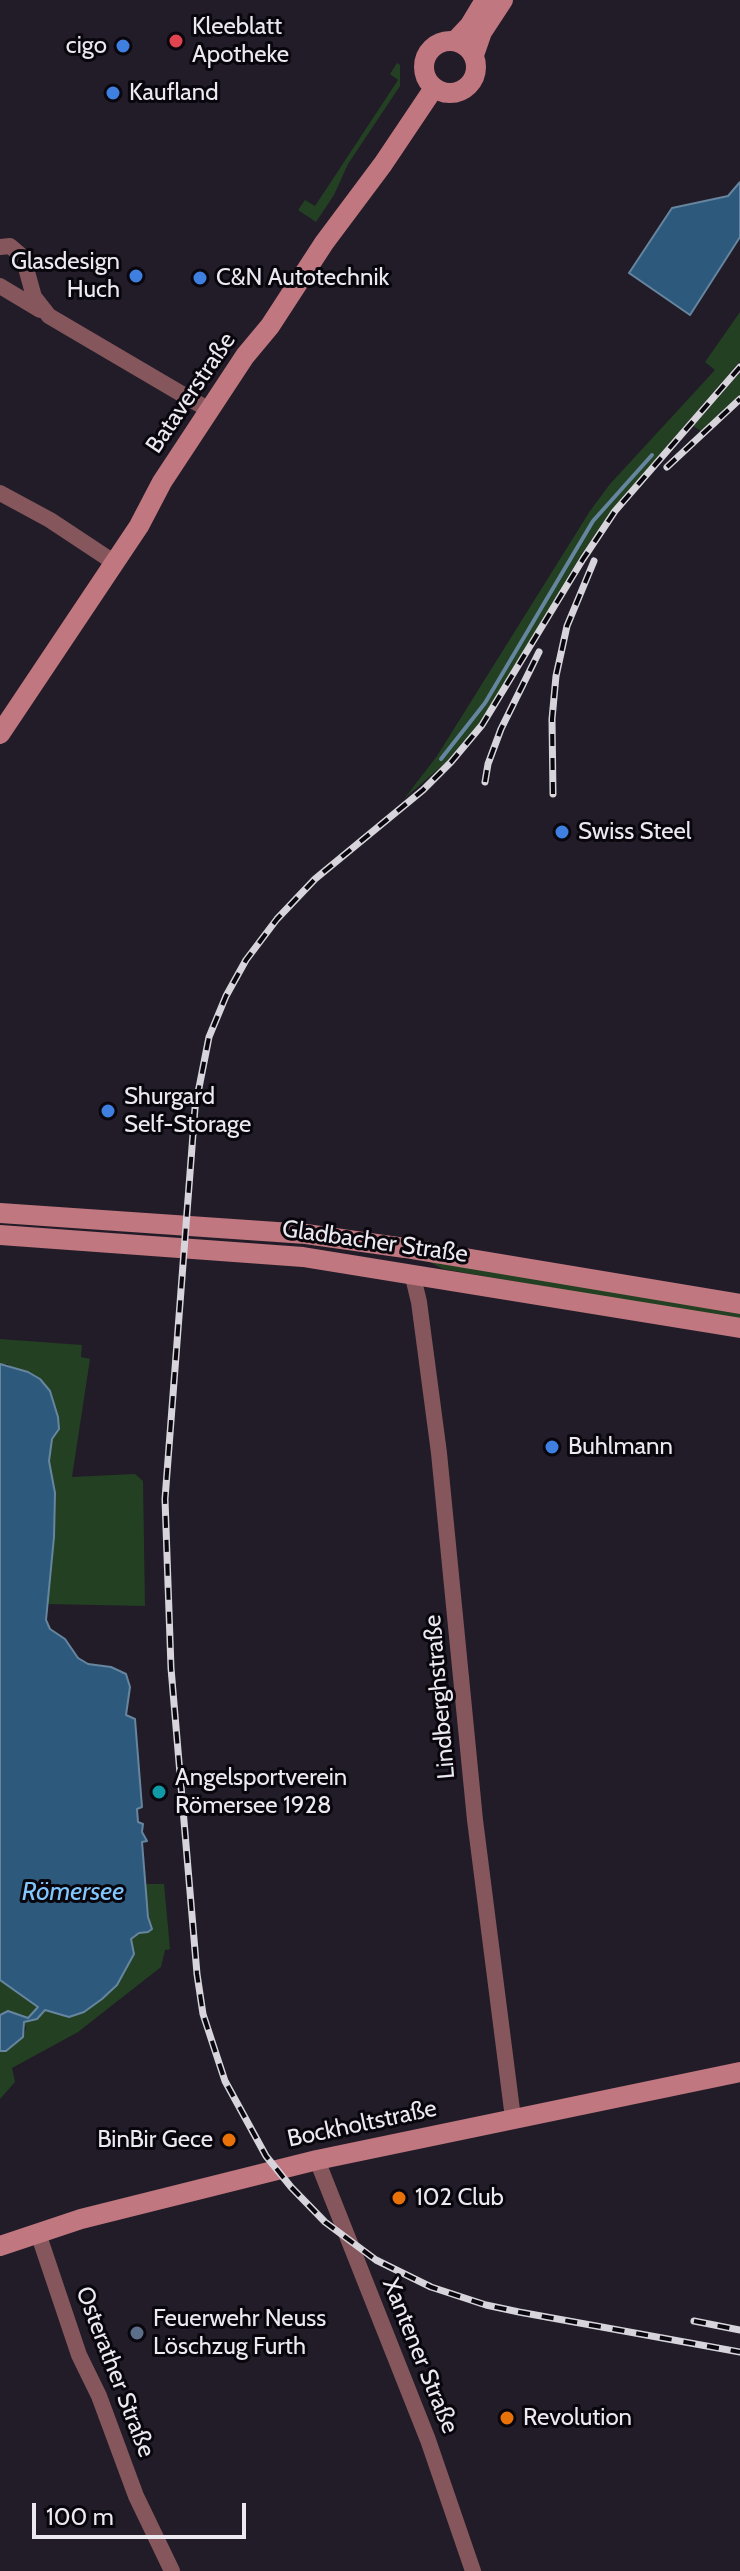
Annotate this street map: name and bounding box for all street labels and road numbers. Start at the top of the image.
street label: Bataverstraße [140,327,242,459]
street label: Gladbacher Straße [280,1215,470,1269]
street label: Lindberghstraße [418,1614,462,1780]
street label: Bockholtstraße [285,2094,439,2154]
street label: Xantener Straße [376,2274,464,2438]
street label: Osterather Straße [69,2283,161,2461]

